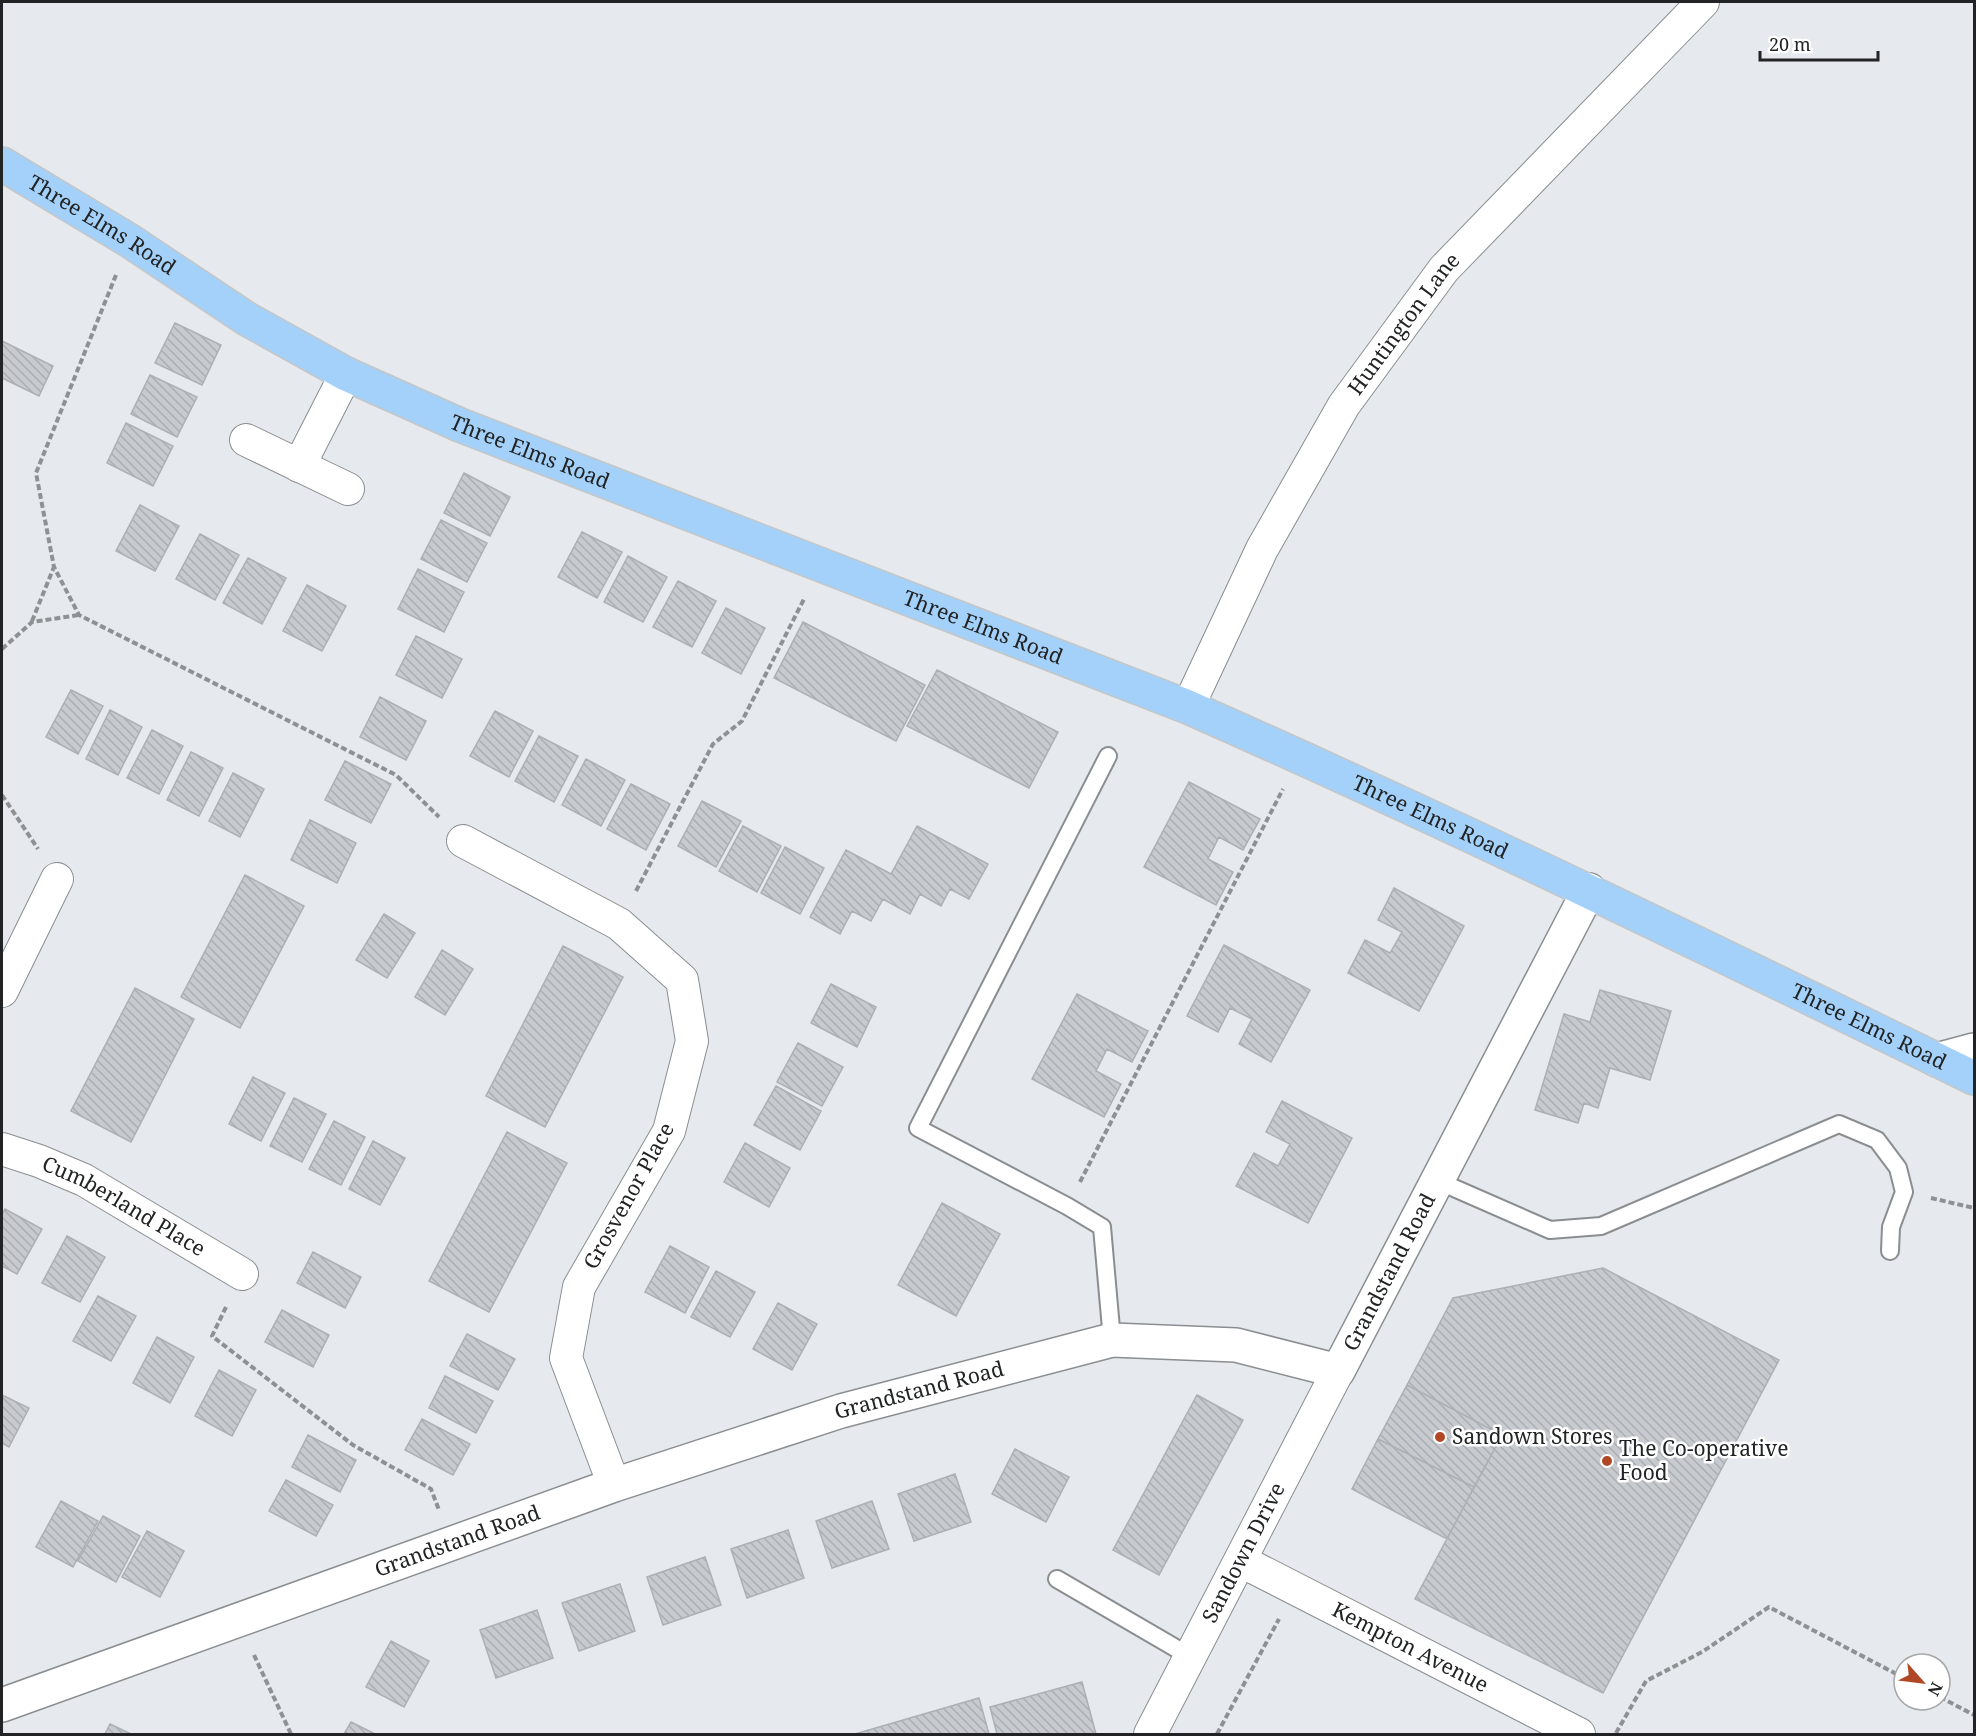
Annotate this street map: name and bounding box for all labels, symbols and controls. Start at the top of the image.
scale bar [1760,24,1878,62]
text: 20 m [1769,32,1811,56]
street label: Three Elms Road [23,168,182,281]
street label: Huntington Lane [1341,246,1465,400]
street label: Three Elms Road [446,407,614,495]
street label: Three Elms Road [899,583,1067,670]
street label: Three Elms Road [1348,768,1513,865]
street label: Three Elms Road [1787,976,1952,1075]
street label: Grosvenor Place [576,1117,680,1274]
street label: Cumberland Place [38,1149,211,1262]
street label: Grandstand Road [1336,1188,1441,1355]
street label: Grandstand Road [831,1354,1007,1425]
place label: Sandown Stores [1452,1422,1612,1450]
marker: Sandown Stores [1433,1430,1447,1444]
place label: The Co-operative Food [1619,1434,1788,1486]
marker: The Co-operative Food [1600,1454,1614,1468]
street label: Sandown Drive [1195,1477,1291,1627]
street label: Grandstand Road [370,1498,544,1583]
street label: Kempton Avenue [1328,1595,1494,1698]
north arrow [1892,1652,1952,1712]
text: N [1922,1678,1948,1700]

